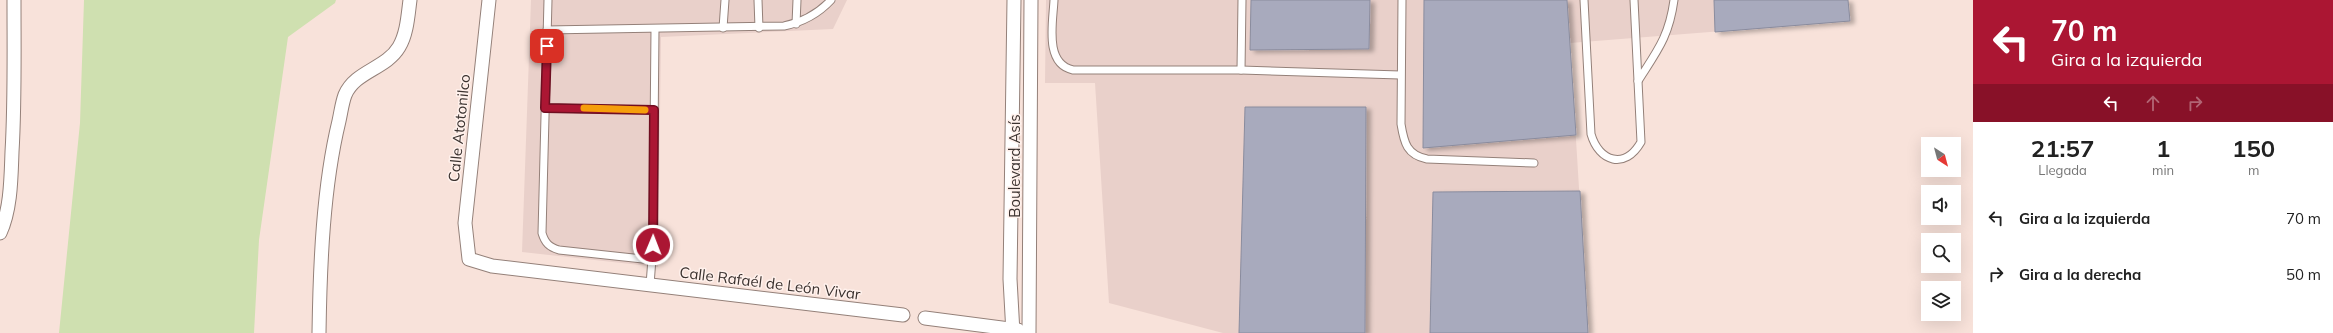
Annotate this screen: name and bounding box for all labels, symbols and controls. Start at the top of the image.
text: 70 m [2051,13,2117,48]
icon: left [1985,16,2037,68]
pin [530,29,564,63]
icon: arrive [536,35,558,57]
text: Gira a la izquierda [2051,48,2202,71]
street label: Calle Atotonilco [444,73,474,183]
icon: left [2100,92,2122,114]
icon: ahead [2142,92,2164,114]
icon: right [2184,92,2206,114]
street label: Boulevard Asís [1005,114,1024,218]
text: 21:57 [2031,133,2094,163]
text: 1 [2156,133,2170,163]
text: 150 [2232,133,2275,163]
north arrow [1921,137,1961,177]
map controls [1921,137,1961,321]
text: Llegada [2038,162,2087,178]
text: min [2152,162,2174,178]
text: m [2248,162,2259,178]
button: sound [1921,185,1961,225]
icon: left [1985,207,2007,229]
text: Gira a la izquierda [2019,209,2150,228]
text: 70 m [2286,209,2321,228]
position arrow [632,224,674,266]
button: search [1921,233,1961,273]
street label: Calle Rafaél de León Vivar [678,262,862,304]
icon: right [1985,263,2007,285]
text: Gira a la derecha [2019,265,2141,284]
text: 50 m [2286,265,2321,284]
button: layers [1921,281,1961,321]

